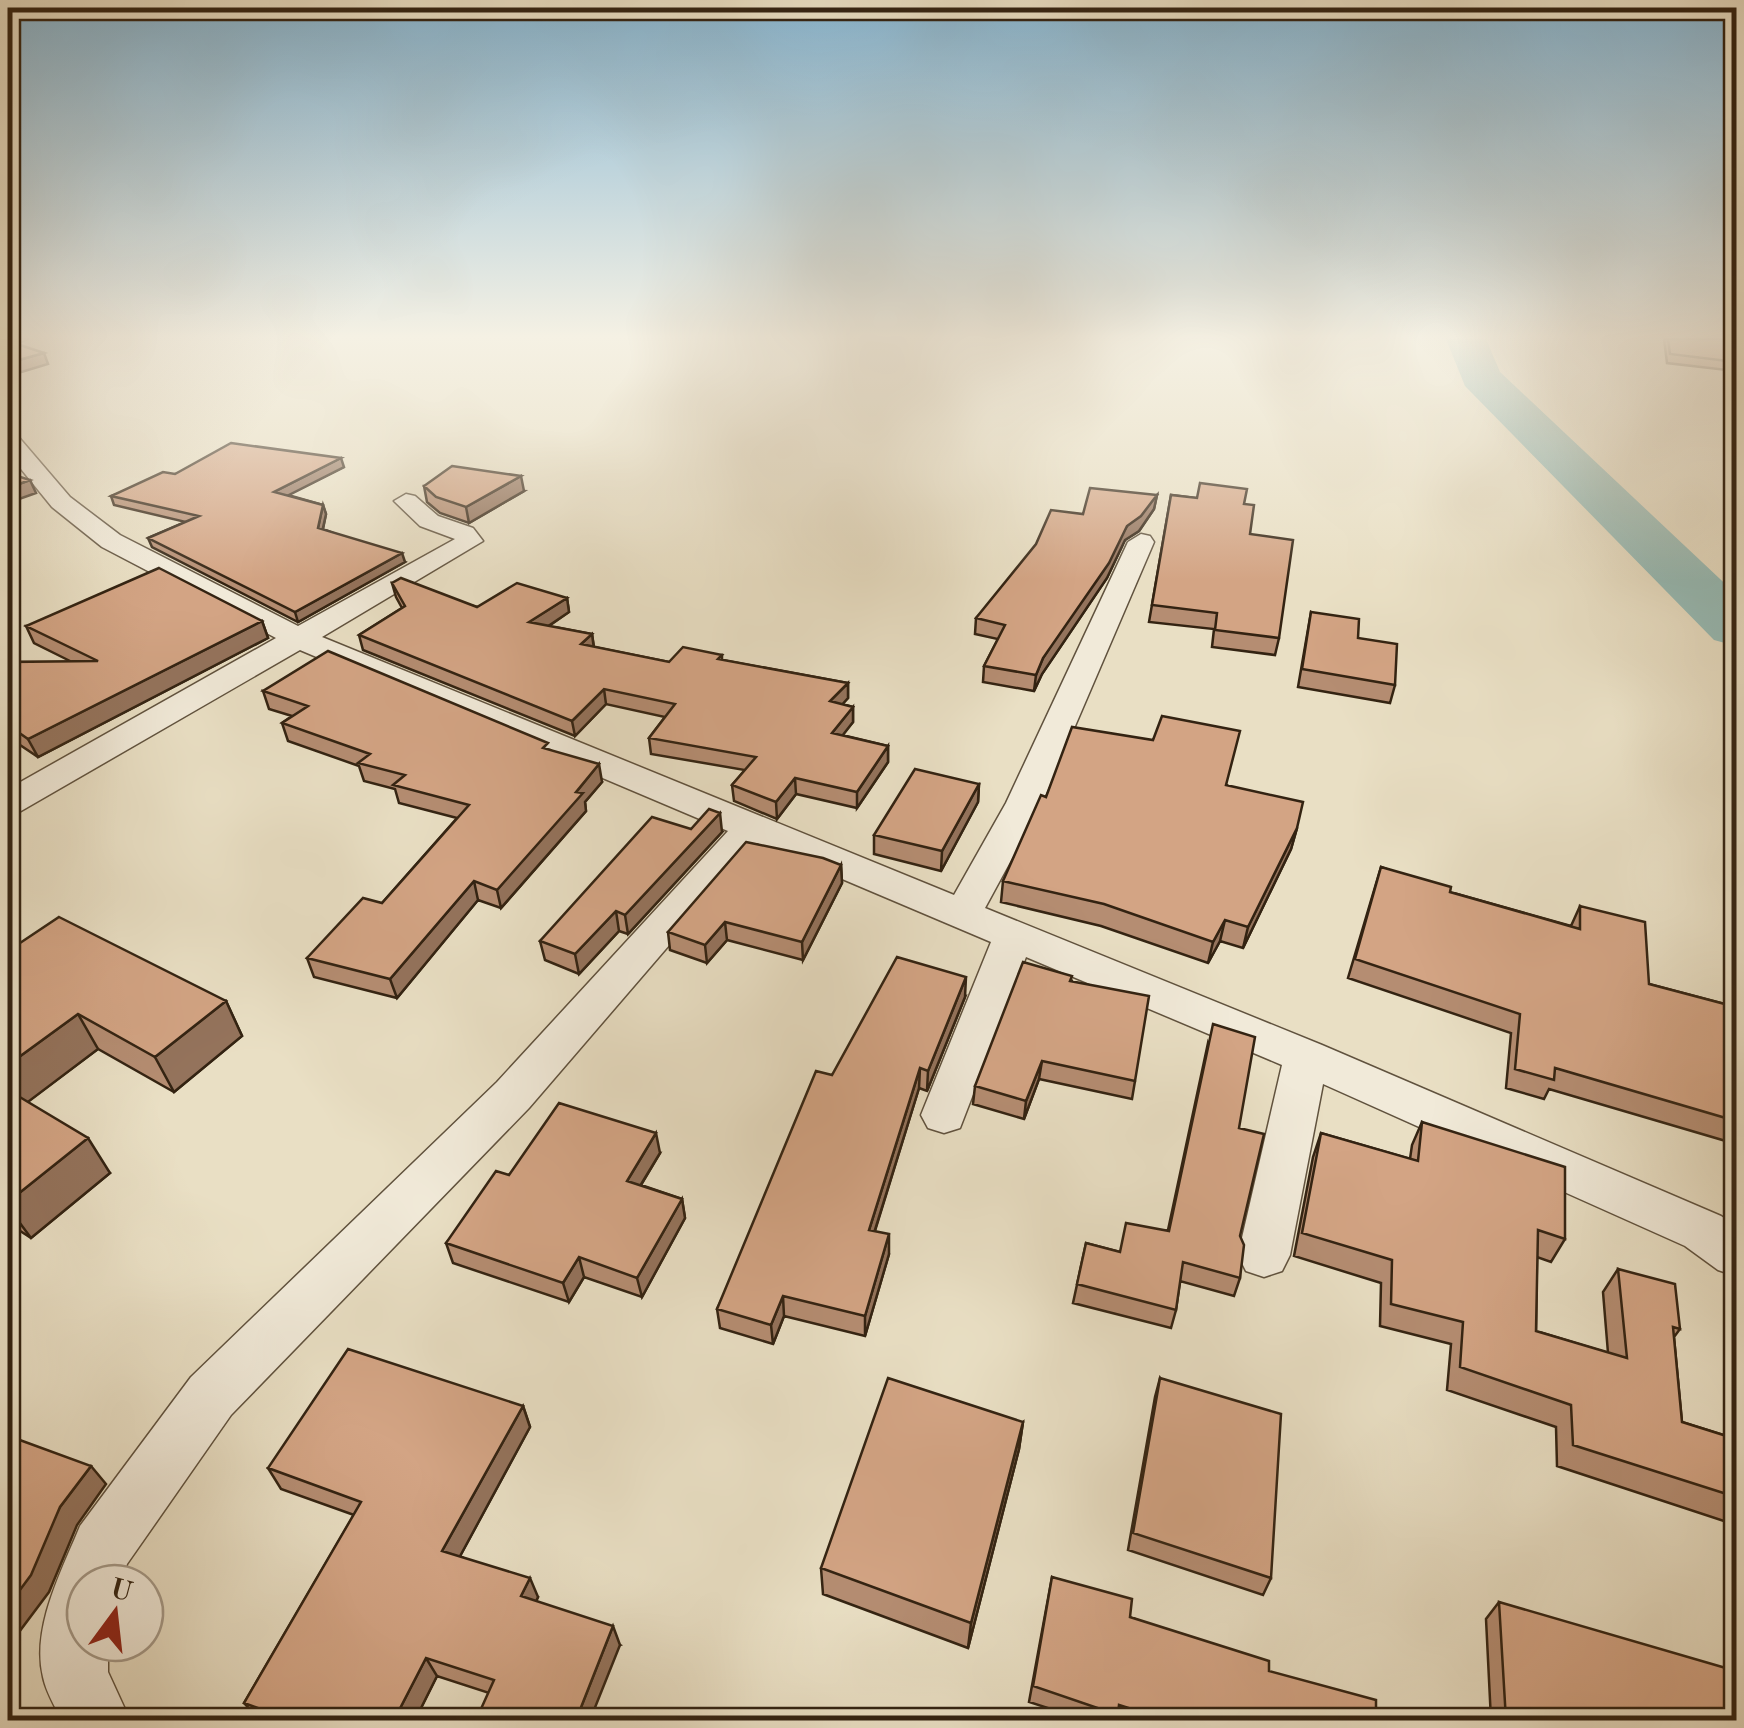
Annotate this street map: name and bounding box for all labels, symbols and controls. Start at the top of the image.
north arrow [65,1563,165,1663]
text: U [106,1575,135,1608]

